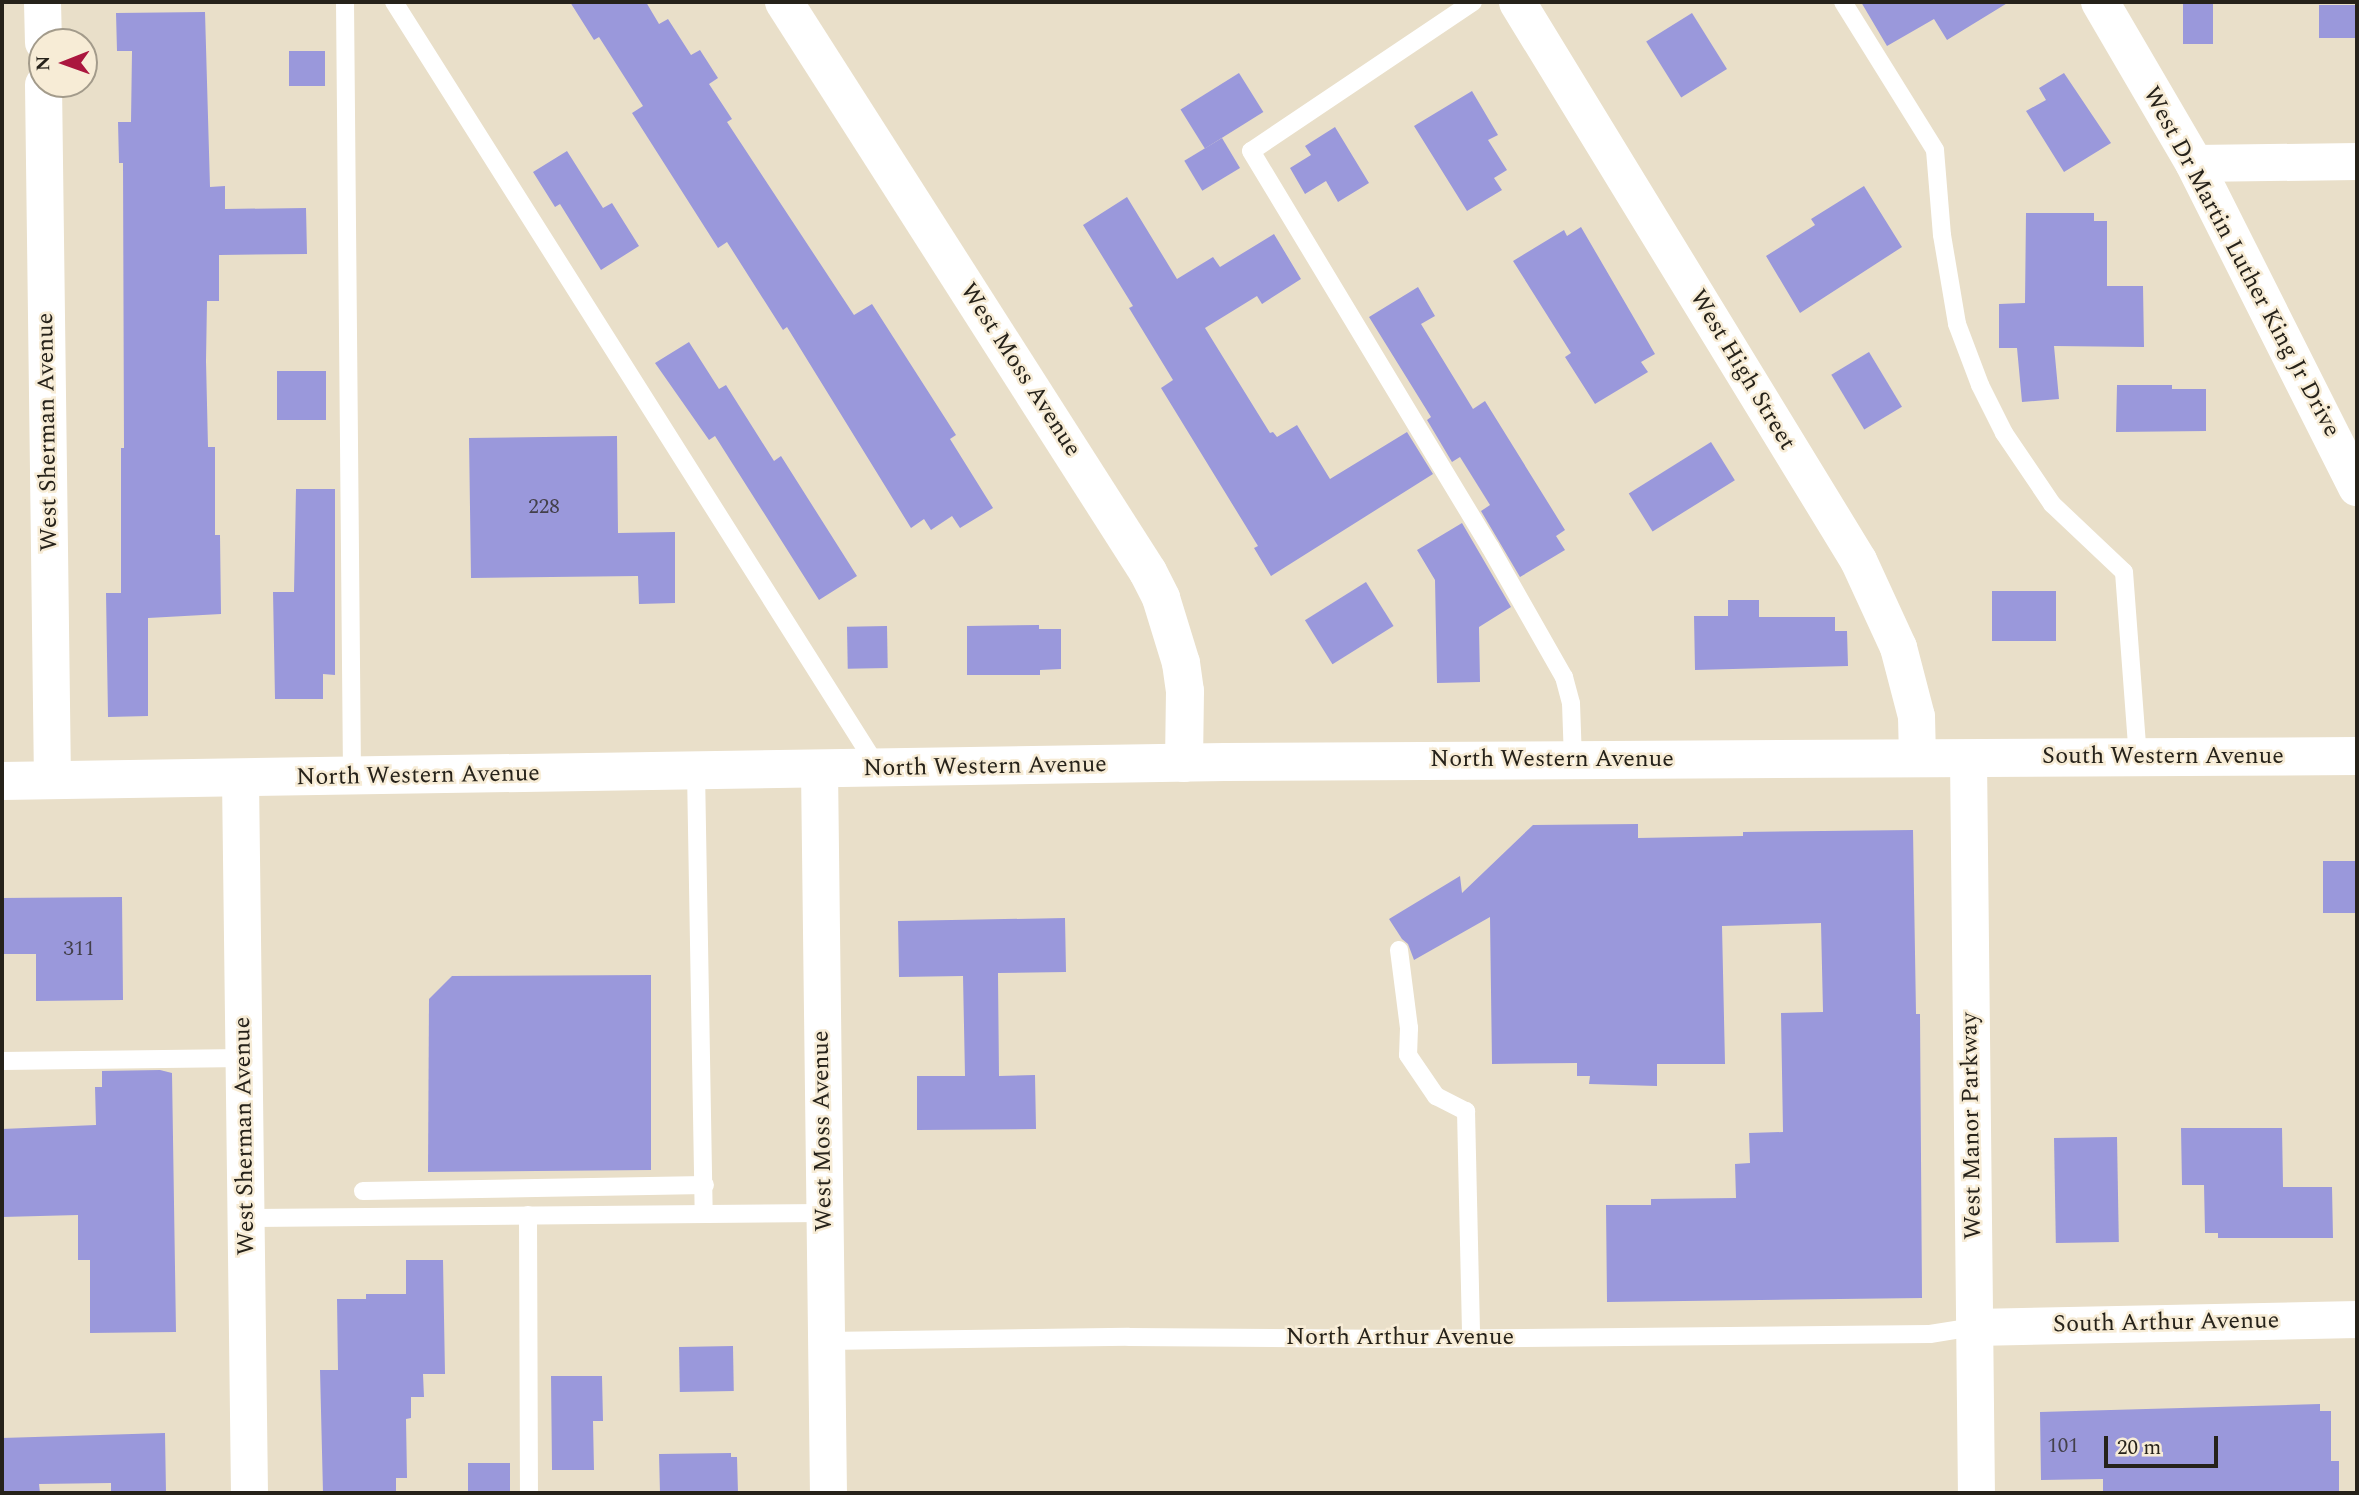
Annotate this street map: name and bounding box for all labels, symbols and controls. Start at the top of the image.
north arrow [28,28,98,98]
text: N [29,55,58,71]
street label: West Dr Martin Luther King Jr Drive [2136,82,2346,442]
street label: West Moss Avenue [953,278,1087,462]
street label: West High Street [1683,285,1801,455]
street label: West Sherman Avenue [32,312,64,552]
house number: 228 [528,494,560,520]
street label: South Western Avenue [2042,743,2284,771]
street label: North Western Avenue [1430,746,1674,774]
street label: North Western Avenue [863,750,1107,784]
street label: North Western Avenue [296,759,540,793]
house number: 311 [63,936,95,962]
street label: West Manor Parkway [1956,1012,1988,1240]
street label: West Sherman Avenue [229,1016,261,1256]
street label: West Moss Avenue [807,1030,839,1232]
street label: South Arthur Avenue [2053,1307,2279,1339]
street label: North Arthur Avenue [1286,1324,1514,1352]
scale bar [2107,1422,2221,1466]
text: 20 m [2117,1432,2161,1464]
house number: 101 [2047,1433,2079,1459]

